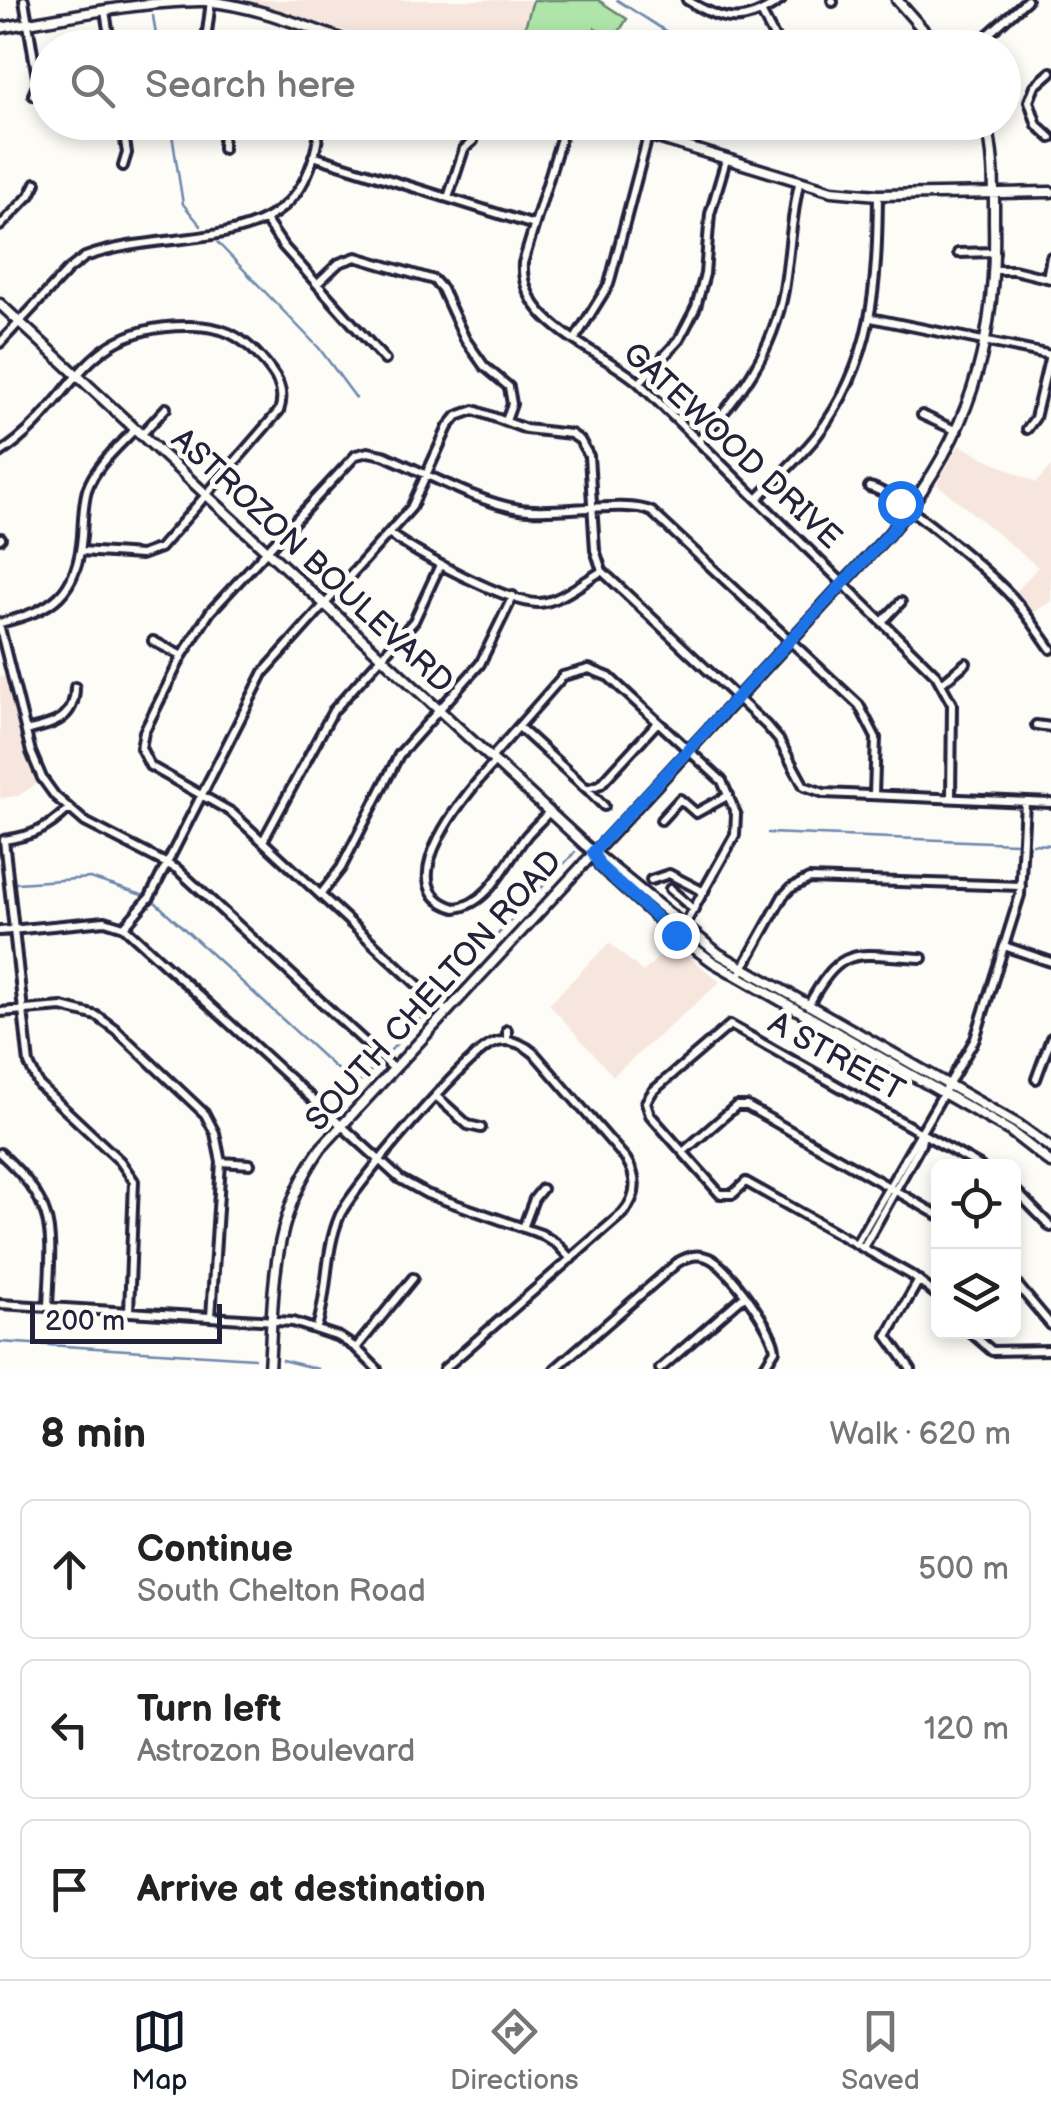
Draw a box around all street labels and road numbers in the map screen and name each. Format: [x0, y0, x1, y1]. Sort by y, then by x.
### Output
street label: GATEWOOD DRIVE [614, 335, 850, 558]
street label: ASTROZON BOULEVARD [163, 420, 461, 702]
street label: SOUTH CHELTON ROAD [298, 842, 571, 1140]
street label: A STREET [761, 1004, 911, 1111]

